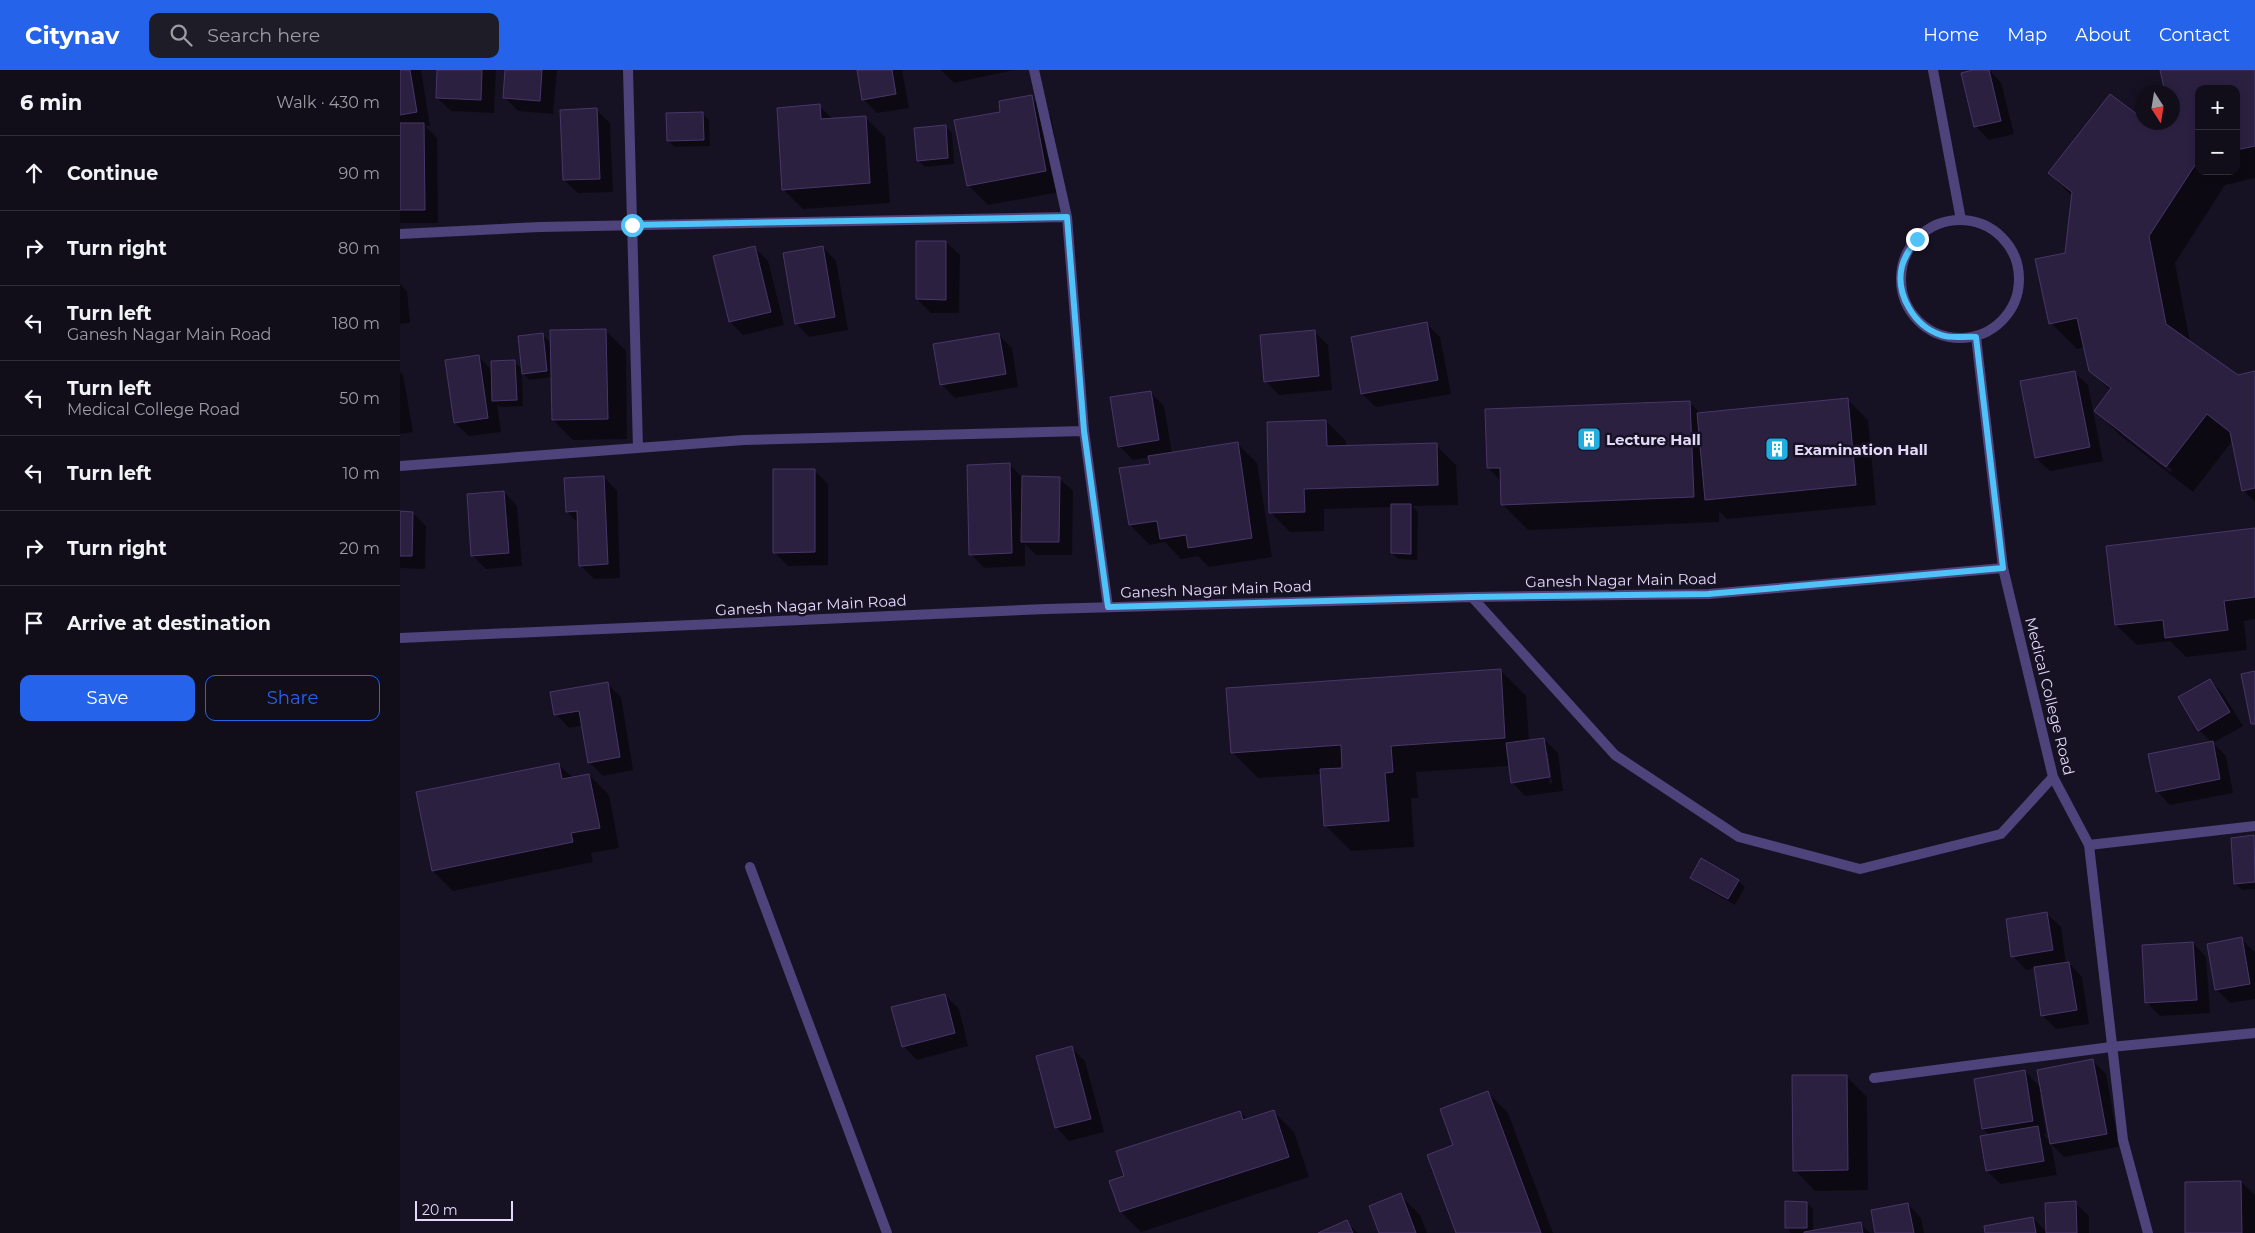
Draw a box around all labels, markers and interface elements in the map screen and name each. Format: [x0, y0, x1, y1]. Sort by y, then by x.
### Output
search box [149, 13, 499, 58]
text: Citynav [25, 21, 119, 50]
icon: search [167, 21, 195, 49]
text: Search here [207, 24, 320, 47]
text: Home [1923, 24, 1979, 46]
text: Map [2007, 24, 2047, 46]
text: About [2075, 24, 2131, 46]
text: Contact [2159, 24, 2230, 46]
north arrow [2135, 85, 2180, 130]
map controls [2195, 85, 2240, 175]
button: + [2195, 85, 2240, 130]
text: 6 min [20, 90, 82, 115]
text: Walk · 430 m [276, 93, 380, 112]
button: − [2195, 130, 2240, 175]
icon: ahead [20, 159, 48, 187]
text: Continue [67, 162, 158, 185]
text: 90 m [338, 164, 380, 183]
route start [621, 214, 644, 237]
route end [1906, 228, 1929, 251]
icon: right [20, 234, 48, 262]
text: Turn right [67, 237, 167, 260]
text: 80 m [338, 239, 380, 258]
text: Turn left [67, 302, 152, 325]
icon: left [20, 309, 48, 337]
text: 180 m [332, 314, 380, 333]
text: Ganesh Nagar Main Road [67, 325, 271, 344]
text: Turn left [67, 377, 152, 400]
icon: left [20, 384, 48, 412]
text: 50 m [339, 389, 380, 408]
text: Medical College Road [67, 400, 240, 419]
building icon: Lecture Hall [1576, 426, 1602, 452]
place label: Lecture Hall [1606, 430, 1701, 449]
building icon: Examination Hall [1764, 436, 1790, 462]
place label: Examination Hall [1794, 440, 1928, 459]
icon: left [20, 459, 48, 487]
text: Turn left [67, 462, 152, 485]
text: 10 m [342, 464, 380, 483]
icon: right [20, 534, 48, 562]
text: Turn right [67, 537, 167, 560]
text: 20 m [339, 539, 380, 558]
street label: Ganesh Nagar Main Road [1525, 569, 1717, 591]
street label: Ganesh Nagar Main Road [1120, 576, 1312, 602]
street label: Ganesh Nagar Main Road [715, 590, 907, 620]
icon: arrive [20, 609, 48, 637]
text: Arrive at destination [67, 612, 271, 635]
street label: Medical College Road [2021, 615, 2079, 777]
button: Save [20, 675, 195, 721]
button: Share [205, 675, 380, 721]
scale bar [415, 1198, 512, 1221]
text: 20 m [422, 1201, 458, 1219]

